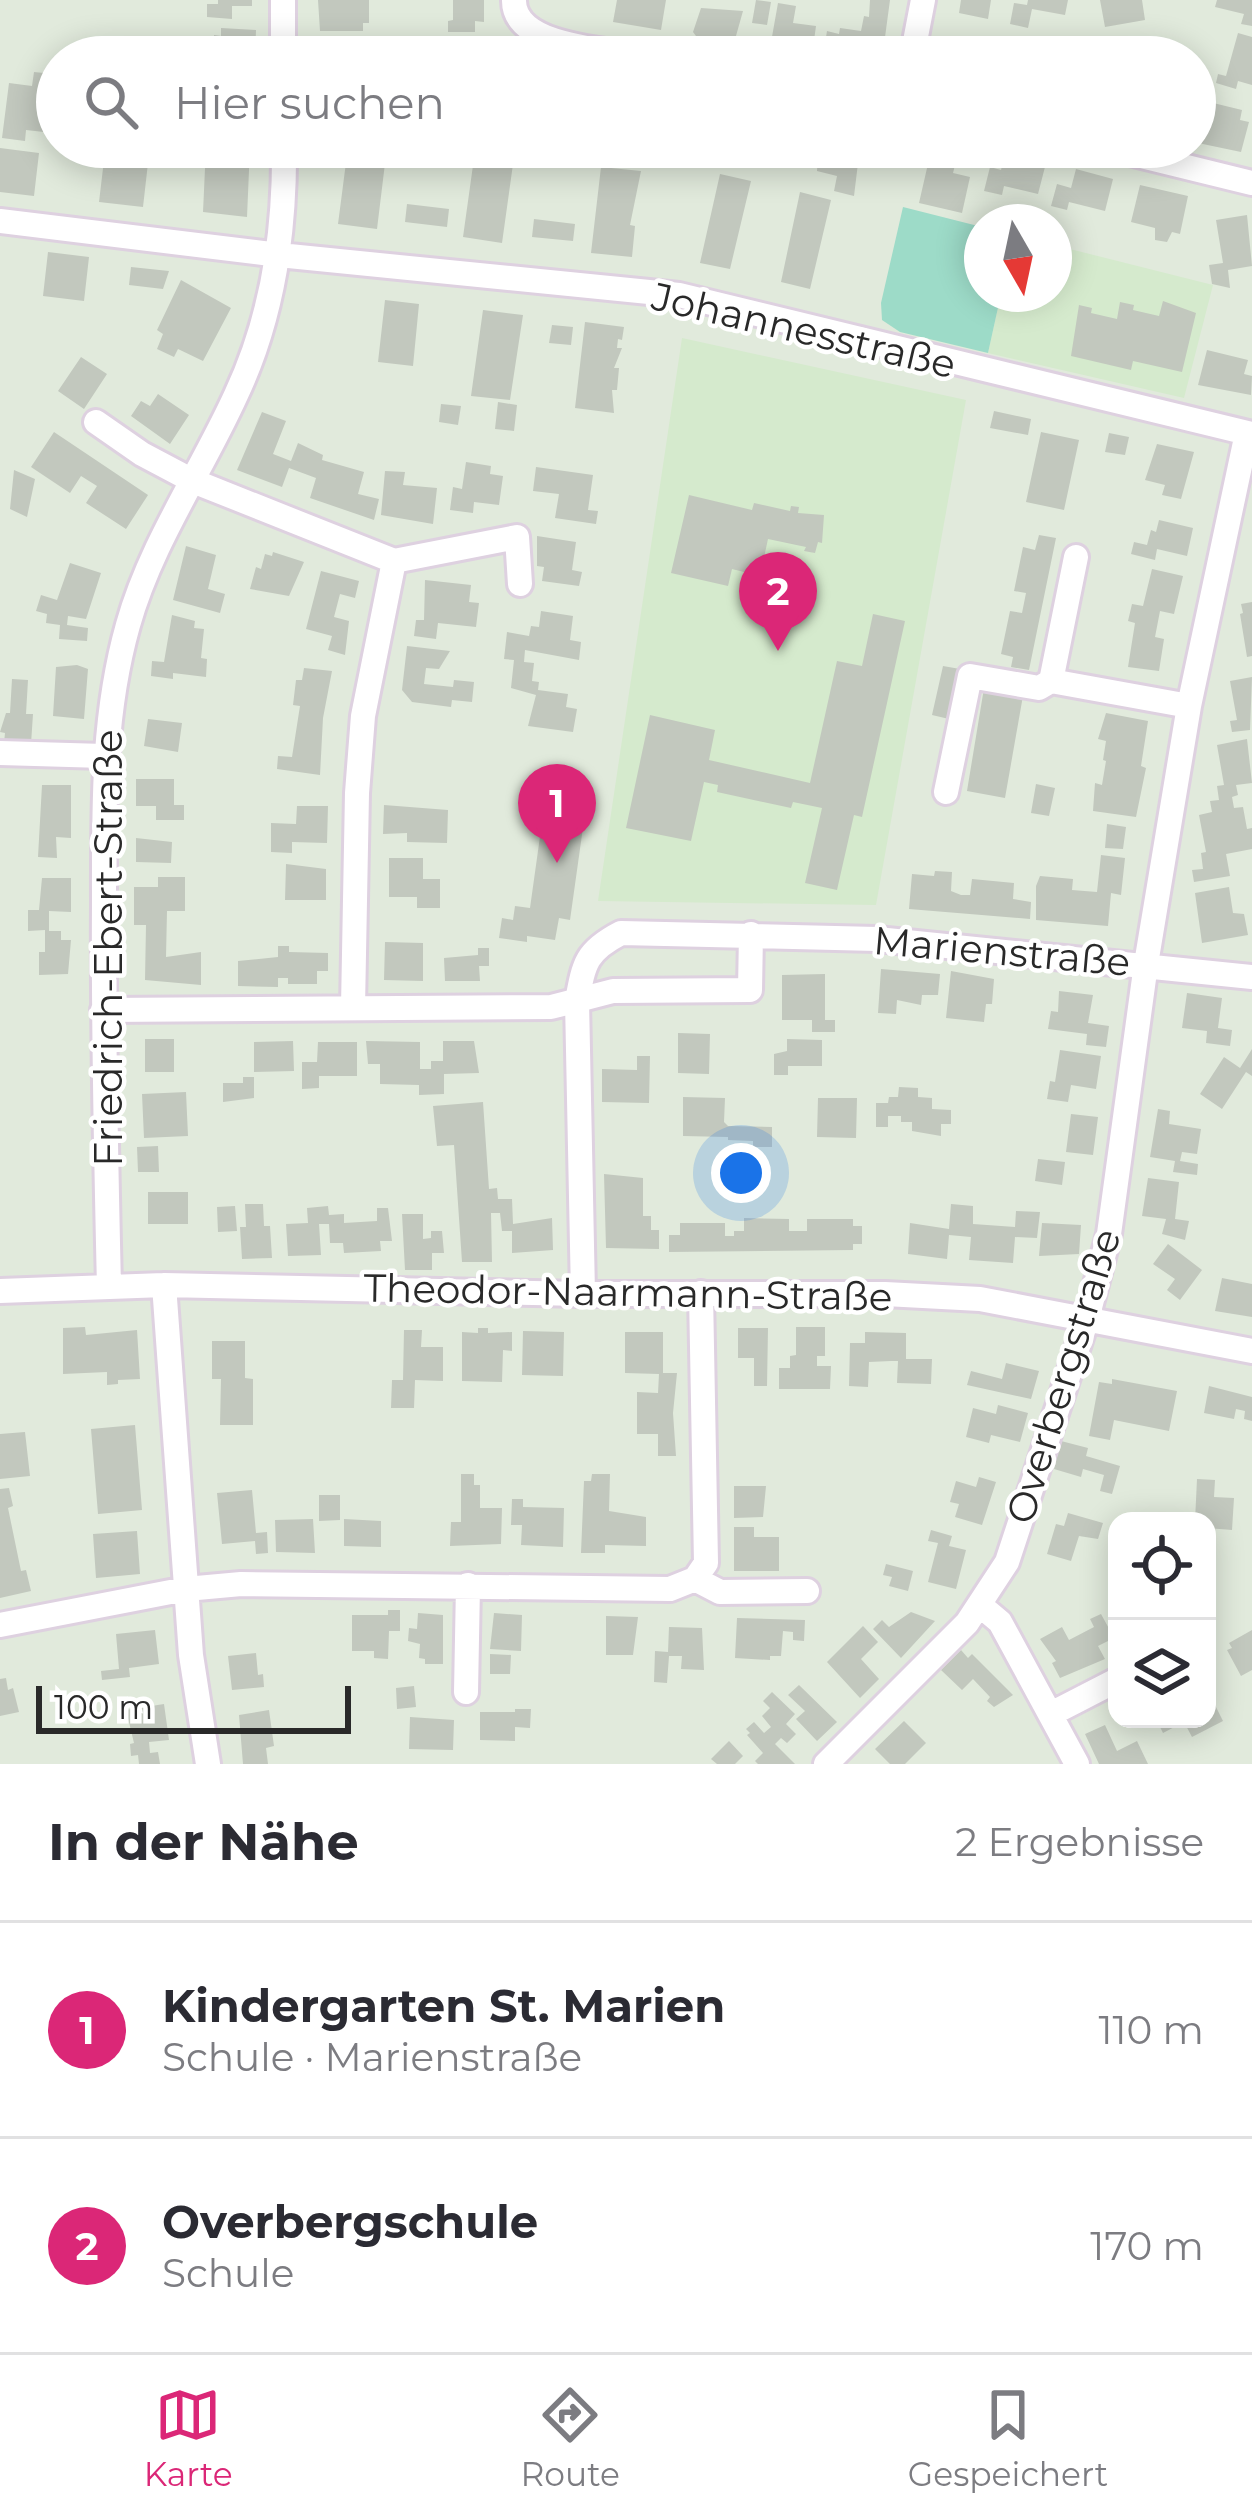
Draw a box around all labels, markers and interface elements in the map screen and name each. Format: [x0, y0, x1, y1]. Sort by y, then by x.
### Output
search box [36, 36, 1216, 168]
icon: search [78, 69, 144, 135]
text: Hier suchen [174, 75, 445, 130]
north arrow [964, 204, 1072, 312]
street label: Johannesstraße [646, 271, 961, 388]
pin: 2 [739, 552, 817, 651]
street label: Friedrich-Ebert-Straße [84, 729, 132, 1167]
pin: 1 [518, 764, 596, 863]
street label: Marienstraße [872, 916, 1132, 986]
your location [711, 1143, 771, 1203]
street label: Overbergstraße [995, 1223, 1131, 1529]
street label: Theodor-Naarmann-Straße [363, 1263, 893, 1321]
map controls [1108, 1512, 1216, 1728]
button: locate [1108, 1512, 1216, 1620]
button: layers [1108, 1620, 1216, 1728]
scale bar [36, 1680, 351, 1733]
text: 100 m [54, 1687, 153, 1727]
text: In der Nähe [48, 1811, 359, 1873]
text: 2 Ergebnisse [955, 1818, 1204, 1866]
text: Kindergarten St. Marien [162, 1978, 725, 2033]
text: 1 [79, 2006, 95, 2054]
text: 110 m [1098, 2006, 1204, 2054]
text: Schule · Marienstraße [162, 2033, 582, 2081]
text: Overbergschule [162, 2194, 538, 2249]
text: 2 [75, 2222, 99, 2270]
text: 170 m [1090, 2222, 1204, 2270]
text: Schule [162, 2249, 294, 2297]
tab: Karte [144, 2382, 233, 2494]
tab: Route [521, 2382, 620, 2494]
tab: Gespeichert [908, 2382, 1108, 2494]

